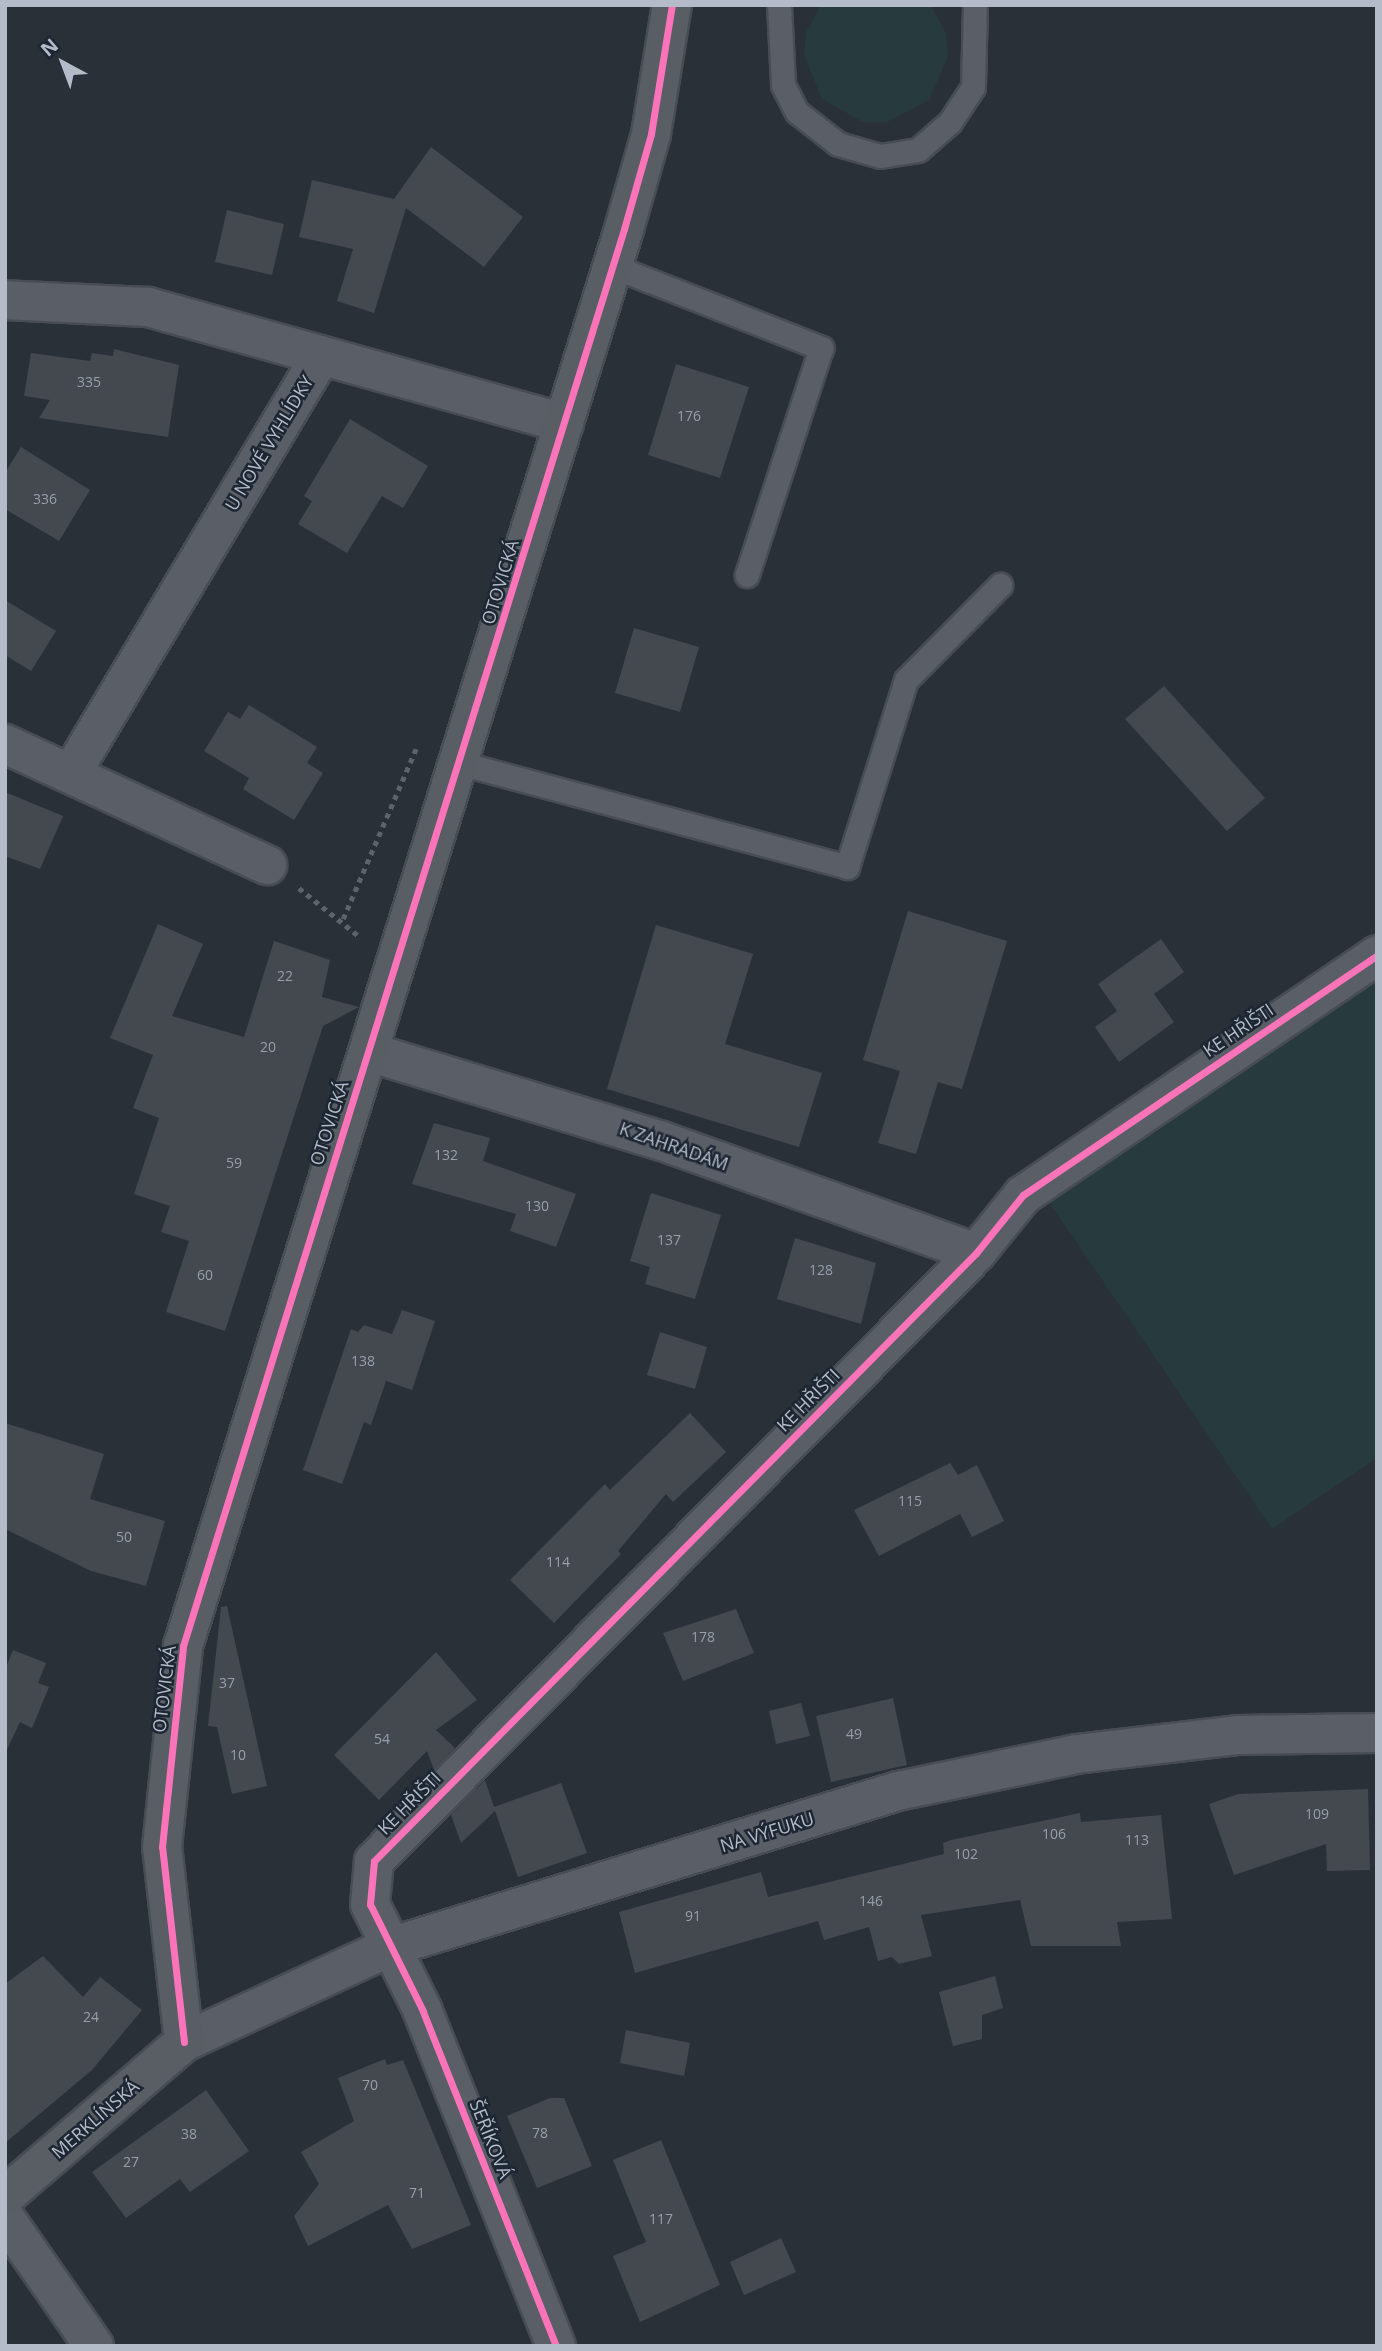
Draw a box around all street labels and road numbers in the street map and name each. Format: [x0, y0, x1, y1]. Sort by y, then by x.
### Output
street label: U NOVÉ VYHLÍDKY [220, 372, 318, 514]
street label: OTOVICKÁ [477, 537, 523, 627]
street label: KE HŘIŠTI [1199, 999, 1277, 1061]
street label: OTOVICKÁ [305, 1078, 353, 1168]
street label: K ZAHRADÁM [617, 1117, 731, 1175]
street label: KE HŘIŠTI [772, 1364, 844, 1436]
street label: OTOVICKÁ [148, 1644, 180, 1734]
street label: KE HŘIŠTI [373, 1767, 445, 1839]
street label: NA VÝFUKU [717, 1807, 817, 1857]
street label: MERKLÍNSKÁ [47, 2075, 143, 2163]
street label: ŠEŘÍKOVÁ [465, 2096, 517, 2182]

